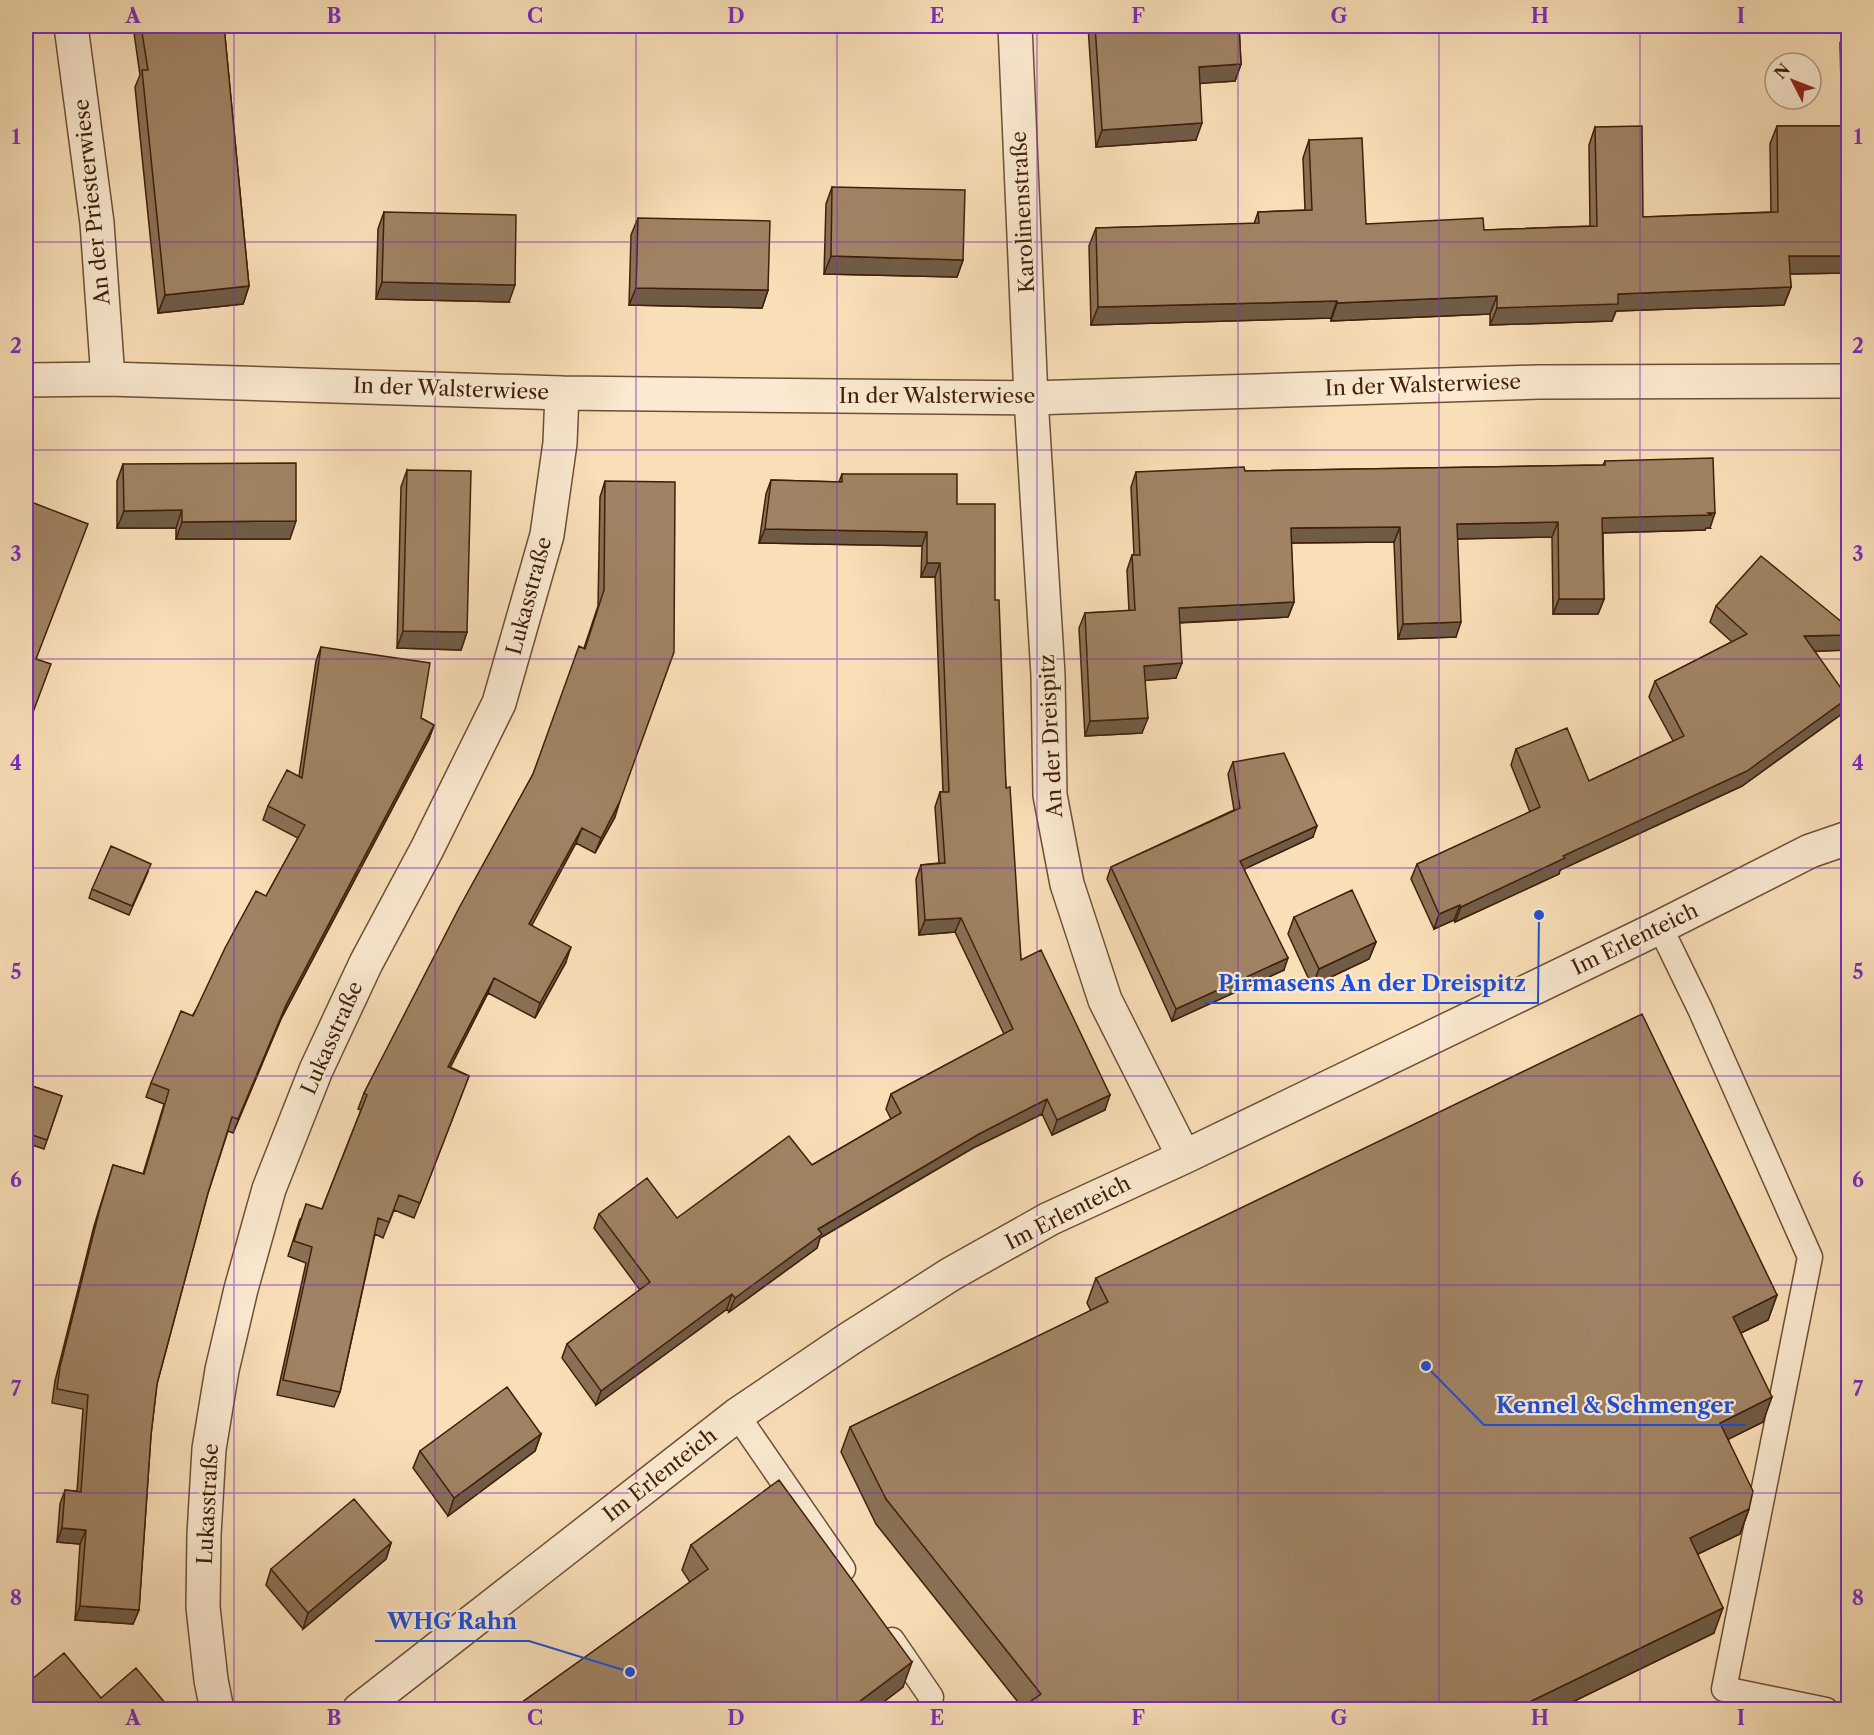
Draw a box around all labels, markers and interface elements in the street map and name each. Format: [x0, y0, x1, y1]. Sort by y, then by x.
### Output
text: A [124, 4, 141, 28]
text: B [327, 4, 342, 28]
text: C [527, 4, 543, 28]
text: D [727, 4, 745, 28]
text: E [930, 4, 944, 28]
text: F [1131, 4, 1145, 28]
text: G [1331, 4, 1348, 28]
text: H [1531, 4, 1549, 28]
text: I [1737, 4, 1745, 28]
north arrow [1763, 51, 1823, 111]
text: N [1770, 59, 1794, 83]
street label: An der Priesterwiese [68, 98, 115, 307]
text: 1 [12, 125, 21, 149]
text: 1 [1854, 125, 1863, 149]
street label: Karolinenstraße [1006, 130, 1039, 294]
text: 2 [10, 334, 22, 358]
text: 2 [1852, 334, 1864, 358]
street label: In der Walsterwiese [1324, 369, 1522, 400]
street label: In der Walsterwiese [352, 373, 550, 404]
street label: In der Walsterwiese [839, 383, 1035, 408]
street label: Lukasstraße [501, 534, 556, 658]
text: 3 [10, 542, 22, 566]
text: 3 [1852, 542, 1864, 566]
street label: An der Dreispitz [1034, 654, 1067, 819]
text: 4 [10, 751, 22, 775]
text: 4 [1852, 751, 1864, 775]
street label: Im Erlenteich [1568, 897, 1702, 980]
text: 5 [10, 960, 22, 984]
text: 5 [1852, 960, 1864, 984]
callout: Pirmasens An der Dreispitz [1205, 963, 1538, 1003]
text: Pirmasens An der Dreispitz [1218, 970, 1526, 997]
street label: Lukasstraße [295, 977, 368, 1098]
text: 6 [10, 1168, 22, 1192]
text: 6 [1852, 1168, 1864, 1192]
street label: Im Erlenteich [1001, 1170, 1135, 1255]
text: 7 [11, 1377, 22, 1401]
text: 7 [1853, 1377, 1864, 1401]
callout: Kennel & Schmenger [1484, 1385, 1746, 1425]
text: Kennel & Schmenger [1496, 1392, 1734, 1419]
street label: Im Erlenteich [598, 1422, 721, 1527]
street label: Lukasstraße [192, 1443, 223, 1565]
text: 8 [10, 1586, 22, 1610]
text: 8 [1852, 1586, 1864, 1610]
callout: WHG Rahn [375, 1601, 529, 1641]
text: WHG Rahn [386, 1608, 517, 1635]
text: A [124, 1706, 141, 1730]
text: B [327, 1706, 342, 1730]
text: C [527, 1706, 543, 1730]
text: D [727, 1706, 745, 1730]
text: E [930, 1706, 944, 1730]
text: F [1131, 1706, 1145, 1730]
text: G [1331, 1706, 1348, 1730]
text: H [1531, 1706, 1549, 1730]
text: I [1737, 1706, 1745, 1730]

